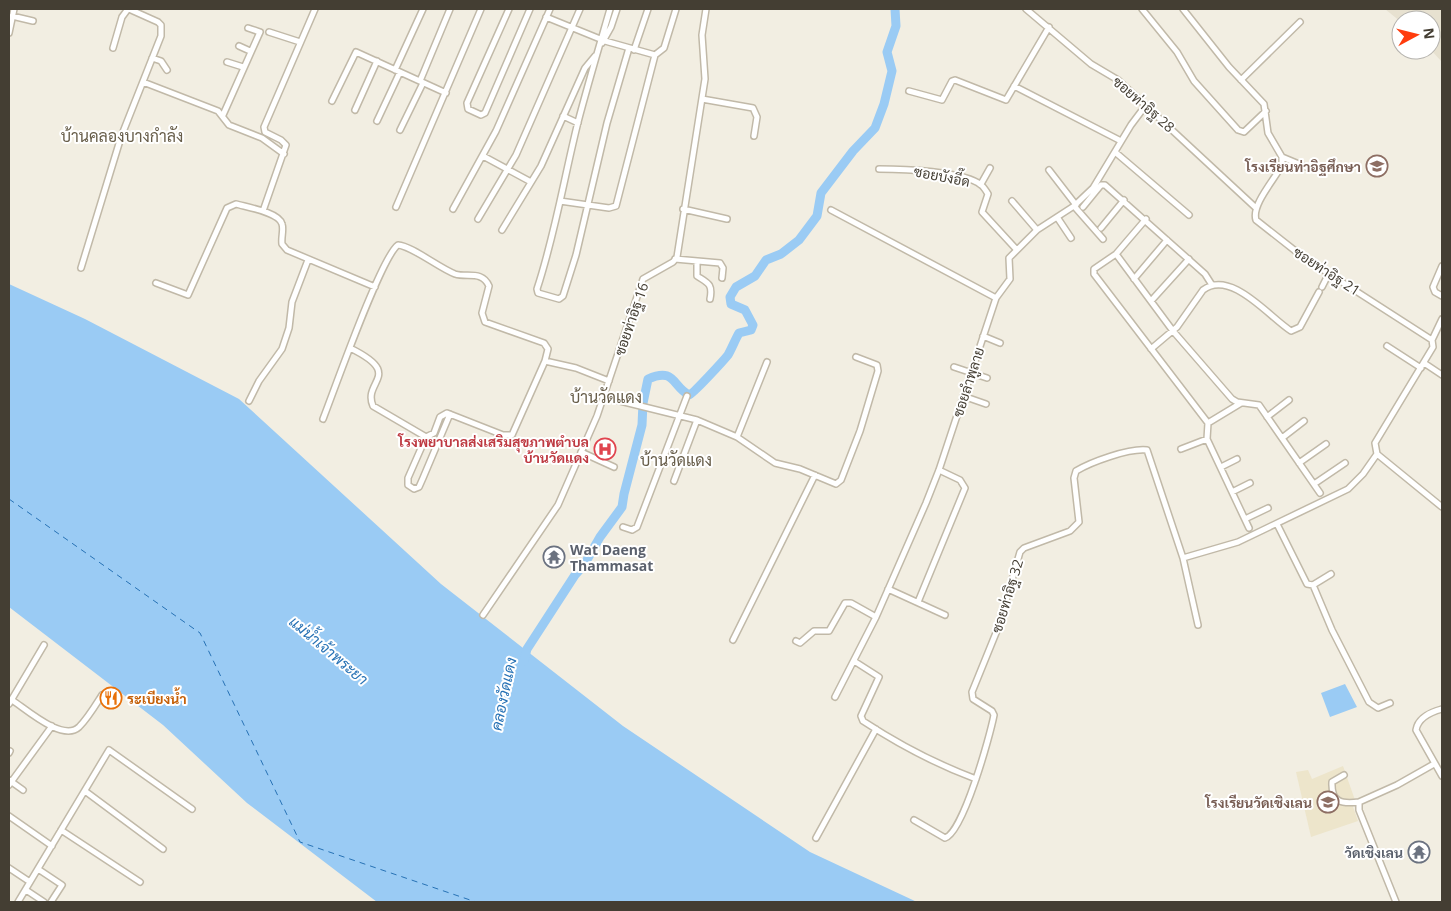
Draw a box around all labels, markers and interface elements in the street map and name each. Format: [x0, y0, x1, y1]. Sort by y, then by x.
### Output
north arrow [1391, 10, 1441, 60]
text: N [1419, 27, 1440, 40]
street label: ซอยท่าอิฐ 28 [1109, 72, 1179, 136]
district label: บ้านคลองบางกำลัง [61, 125, 183, 147]
school or university icon: โรงเรียนท่าอิฐศึกษา [1365, 154, 1389, 178]
place label: โรงเรียนท่าอิฐศึกษา [1244, 157, 1361, 177]
street label: ซอยบังอี๊ด [912, 158, 972, 191]
street label: ซอยท่าอิฐ 21 [1290, 242, 1364, 300]
street label: ซอยท่าอิฐ 16 [610, 280, 652, 358]
street label: ซอยลำพูลาย [948, 344, 989, 420]
district label: บ้านวัดแดง [570, 386, 642, 408]
place label: โรงพยาบาลส่งเสริมสุขภาพตำบล บ้านวัดแดง [397, 432, 589, 467]
hospital icon: โรงพยาบาลส่งเสริมสุขภาพตำบล บ้านวัดแดง [593, 437, 617, 461]
district label: บ้านวัดแดง [640, 449, 712, 471]
place label: Wat Daeng Thammasat [570, 540, 653, 575]
temple icon: Wat Daeng Thammasat [542, 545, 566, 569]
street label: ซอยท่าอิฐ 32 [987, 557, 1027, 635]
water label: แม่น้ำเจ้าพระยา [285, 610, 374, 689]
water label: คลองวัดแดง [485, 655, 521, 732]
restaurant icon: ระเบียงน้ำ [99, 686, 123, 710]
place label: ระเบียงน้ำ [127, 687, 187, 708]
school or university icon: โรงเรียนวัดเชิงเลน [1316, 790, 1340, 814]
place label: โรงเรียนวัดเชิงเลน [1204, 793, 1312, 812]
temple icon: วัดเชิงเลน [1407, 840, 1431, 864]
place label: วัดเชิงเลน [1344, 843, 1403, 862]

